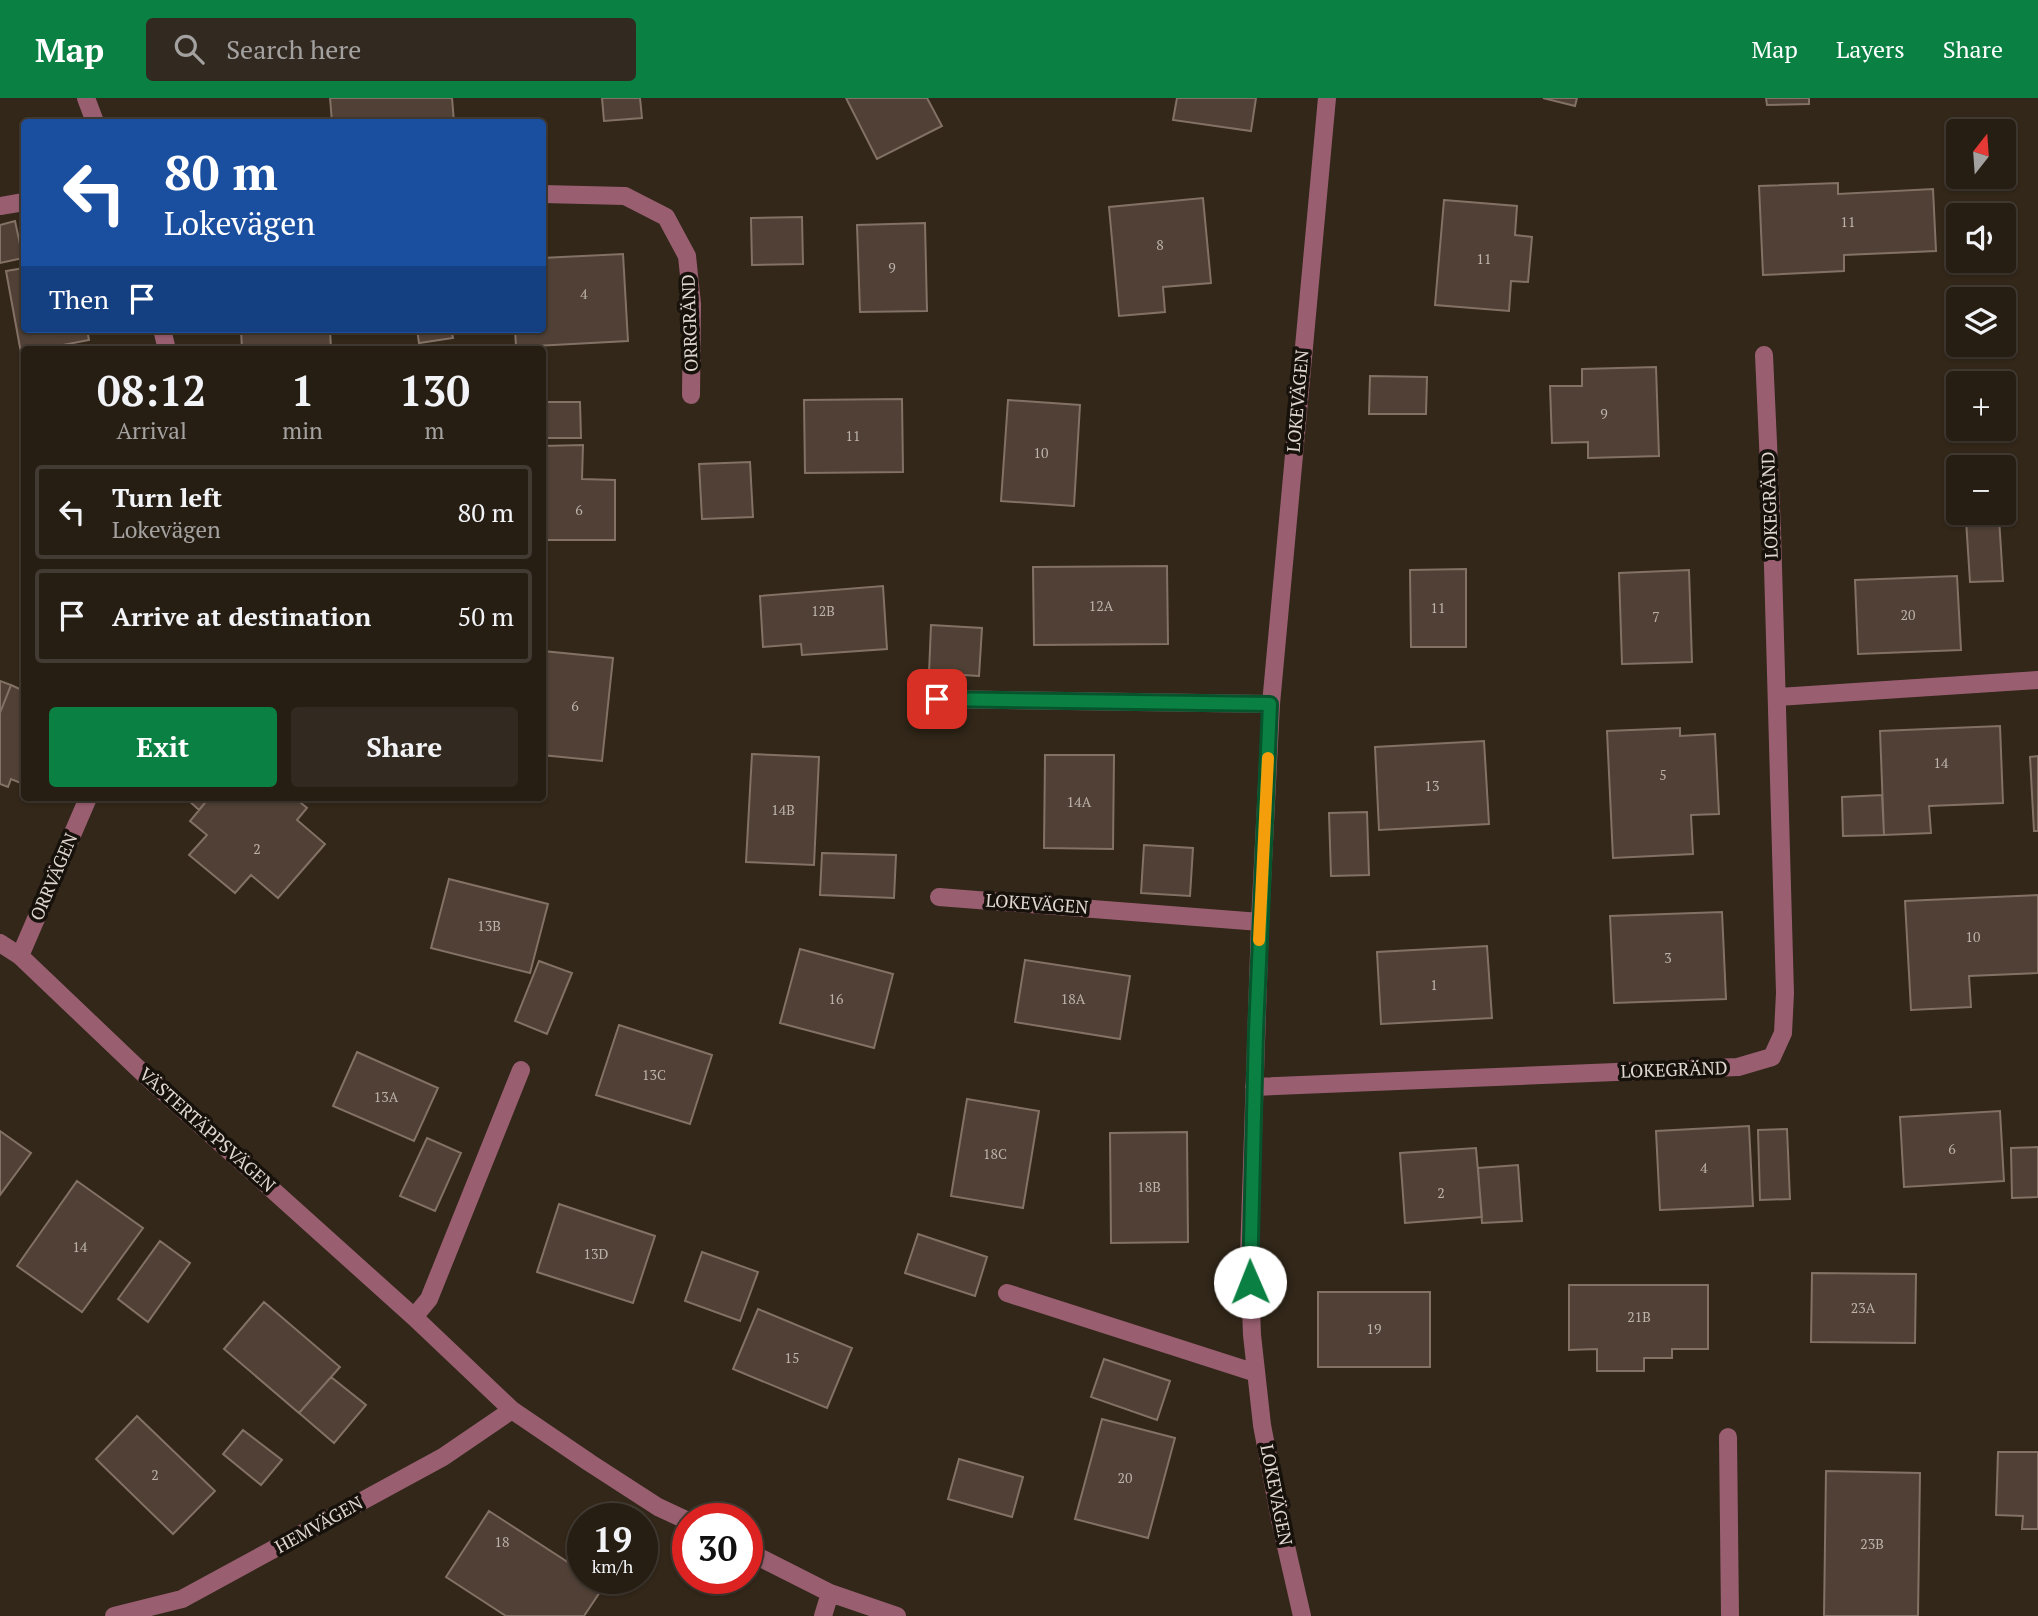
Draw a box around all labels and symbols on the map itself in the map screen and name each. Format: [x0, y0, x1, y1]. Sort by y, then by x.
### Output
north arrow [1946, 119, 2016, 189]
house number: 11 [1841, 212, 1855, 231]
house number: 8 [1156, 235, 1164, 254]
house number: 11 [1477, 249, 1491, 268]
house number: 9 [888, 258, 896, 277]
street label: ORRGRÄND [675, 274, 703, 372]
house number: 4 [580, 284, 588, 303]
street label: LOKEVÄGEN [1281, 349, 1313, 453]
house number: 9 [1600, 404, 1608, 423]
house number: 11 [846, 426, 860, 445]
house number: 10 [1034, 443, 1048, 462]
street label: LOKEGRÄND [1755, 451, 1783, 559]
house number: 6 [575, 500, 583, 519]
house number: 12A [1089, 596, 1114, 615]
house number: 11 [1431, 598, 1445, 617]
house number: 12B [811, 601, 835, 620]
house number: 20 [1901, 605, 1915, 624]
house number: 7 [1652, 607, 1660, 626]
pin [907, 669, 967, 729]
house number: 6 [571, 696, 579, 715]
house number: 14 [1934, 753, 1949, 772]
house number: 5 [1659, 765, 1667, 784]
house number: 13 [1425, 776, 1439, 795]
house number: 14A [1067, 792, 1092, 811]
house number: 14B [771, 800, 795, 819]
street label: ORRVÄGEN [24, 829, 82, 924]
house number: 2 [253, 839, 261, 858]
street label: LOKEVÄGEN [985, 887, 1089, 919]
house number: 13B [477, 916, 501, 935]
house number: 10 [1966, 927, 1980, 946]
house number: 3 [1664, 948, 1672, 967]
house number: 1 [1430, 975, 1438, 994]
house number: 16 [829, 989, 844, 1008]
house number: 18A [1061, 989, 1086, 1008]
street label: LOKEGRÄND [1620, 1055, 1728, 1083]
street label: VÄSTERTÄPPSVÄGEN [134, 1062, 281, 1197]
house number: 13C [642, 1065, 666, 1084]
house number: 13A [374, 1087, 399, 1106]
house number: 6 [1948, 1139, 1956, 1158]
house number: 18C [983, 1144, 1007, 1163]
house number: 4 [1700, 1158, 1708, 1177]
house number: 18B [1137, 1177, 1161, 1196]
house number: 2 [1437, 1183, 1445, 1202]
house number: 14 [73, 1237, 88, 1256]
house number: 13D [584, 1244, 609, 1263]
position arrow [1213, 1245, 1287, 1319]
house number: 23A [1851, 1298, 1876, 1317]
house number: 21B [1627, 1307, 1651, 1326]
house number: 19 [1367, 1319, 1381, 1338]
house number: 15 [785, 1348, 799, 1367]
street label: LOKEVÄGEN [1255, 1442, 1299, 1548]
house number: 2 [151, 1465, 159, 1484]
house number: 20 [1118, 1468, 1132, 1487]
street label: HEMVÄGEN [270, 1490, 367, 1558]
speed limit sign: 30 [672, 1503, 763, 1594]
house number: 18 [495, 1532, 509, 1551]
house number: 23B [1860, 1534, 1884, 1553]

